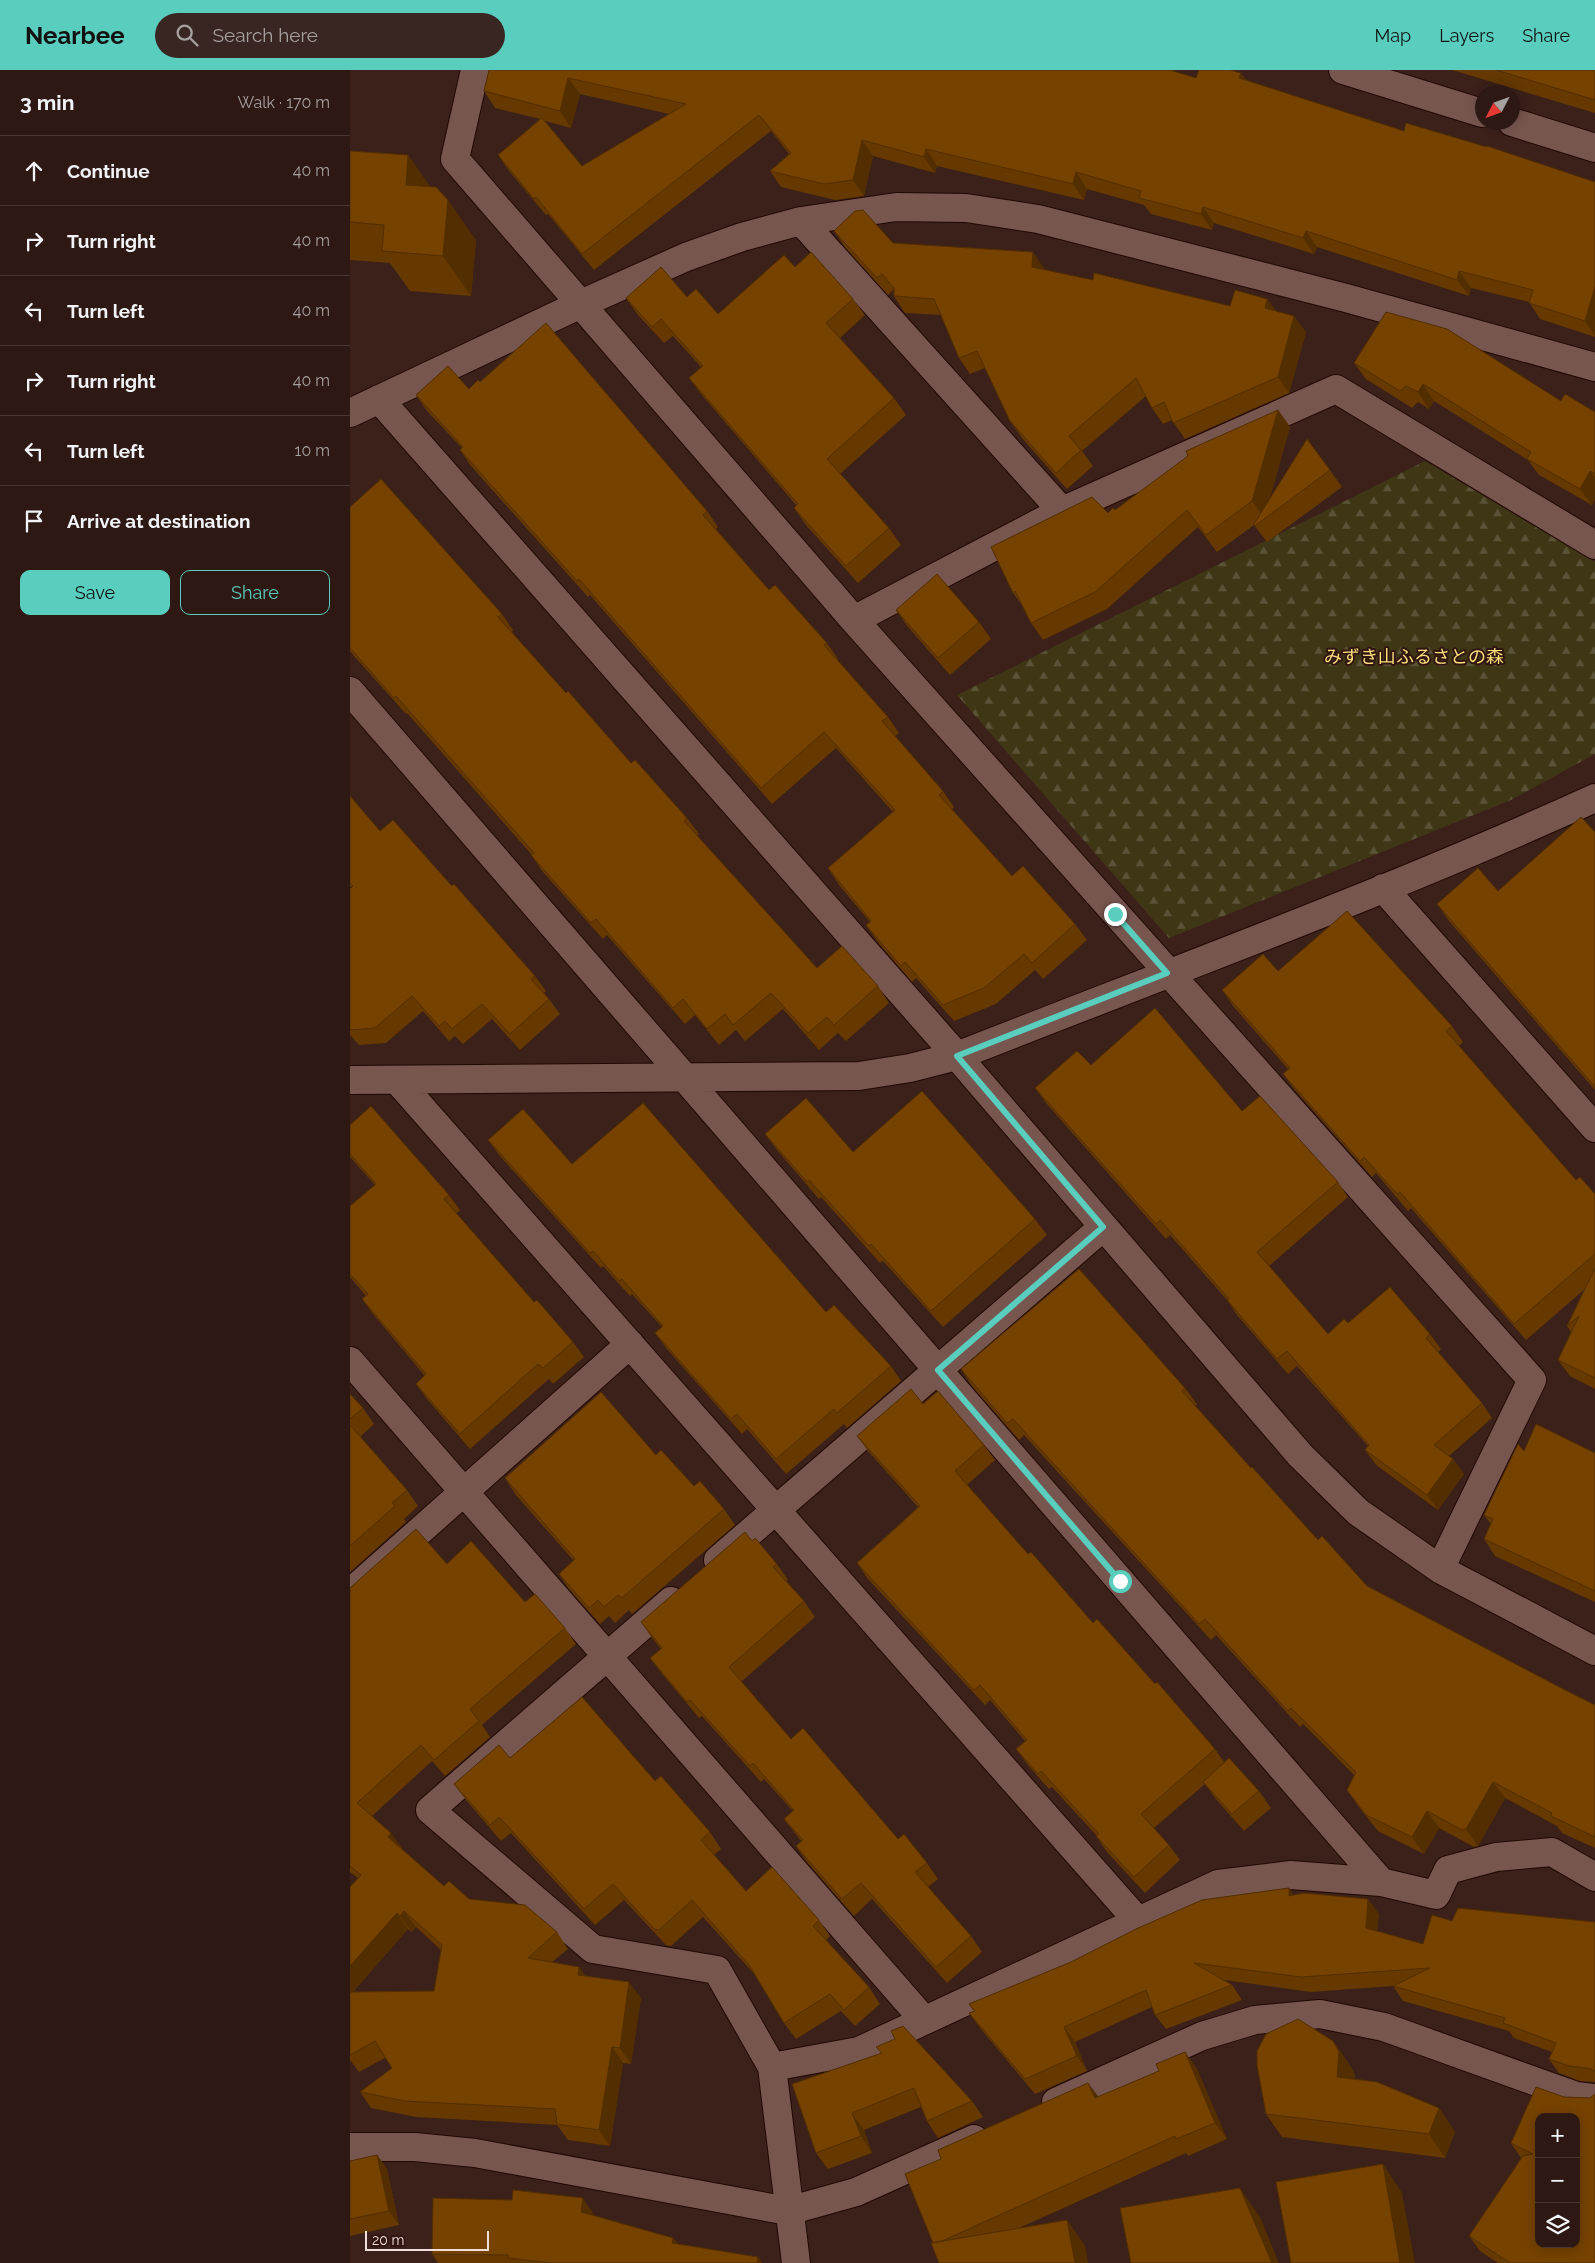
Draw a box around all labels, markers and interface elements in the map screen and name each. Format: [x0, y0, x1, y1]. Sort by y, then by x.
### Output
search box [155, 13, 505, 58]
text: Nearbee [25, 21, 125, 50]
icon: search [173, 21, 201, 49]
text: Search here [213, 24, 318, 46]
text: Map [1375, 25, 1411, 46]
text: Layers [1439, 25, 1494, 46]
text: Share [1522, 25, 1570, 46]
north arrow [1475, 85, 1520, 130]
text: 3 min [20, 90, 74, 115]
text: Walk · 170 m [238, 93, 330, 112]
icon: ahead [20, 157, 48, 185]
text: Continue [67, 160, 150, 182]
text: 40 m [293, 161, 330, 180]
icon: right [20, 227, 48, 255]
text: Turn right [67, 230, 156, 252]
text: 40 m [293, 231, 330, 250]
icon: left [20, 297, 48, 325]
text: Turn left [67, 300, 144, 322]
text: 40 m [293, 301, 330, 320]
icon: right [20, 367, 48, 395]
text: Turn right [67, 370, 156, 392]
text: 40 m [293, 371, 330, 390]
icon: left [20, 437, 48, 465]
text: Turn left [67, 440, 144, 462]
text: 10 m [295, 441, 330, 460]
icon: arrive [20, 507, 48, 535]
text: Arrive at destination [67, 510, 251, 532]
button: Save [20, 570, 170, 615]
button: Share [180, 570, 330, 615]
park label: みずき山ふるさとの森 [1324, 646, 1504, 667]
route end [1104, 903, 1127, 926]
route start [1109, 1570, 1132, 1593]
map controls [1535, 2113, 1580, 2248]
button: + [1535, 2113, 1580, 2158]
button: − [1535, 2158, 1580, 2203]
button: layers [1535, 2203, 1580, 2248]
scale bar [365, 2228, 489, 2251]
text: 20 m [372, 2232, 404, 2248]

